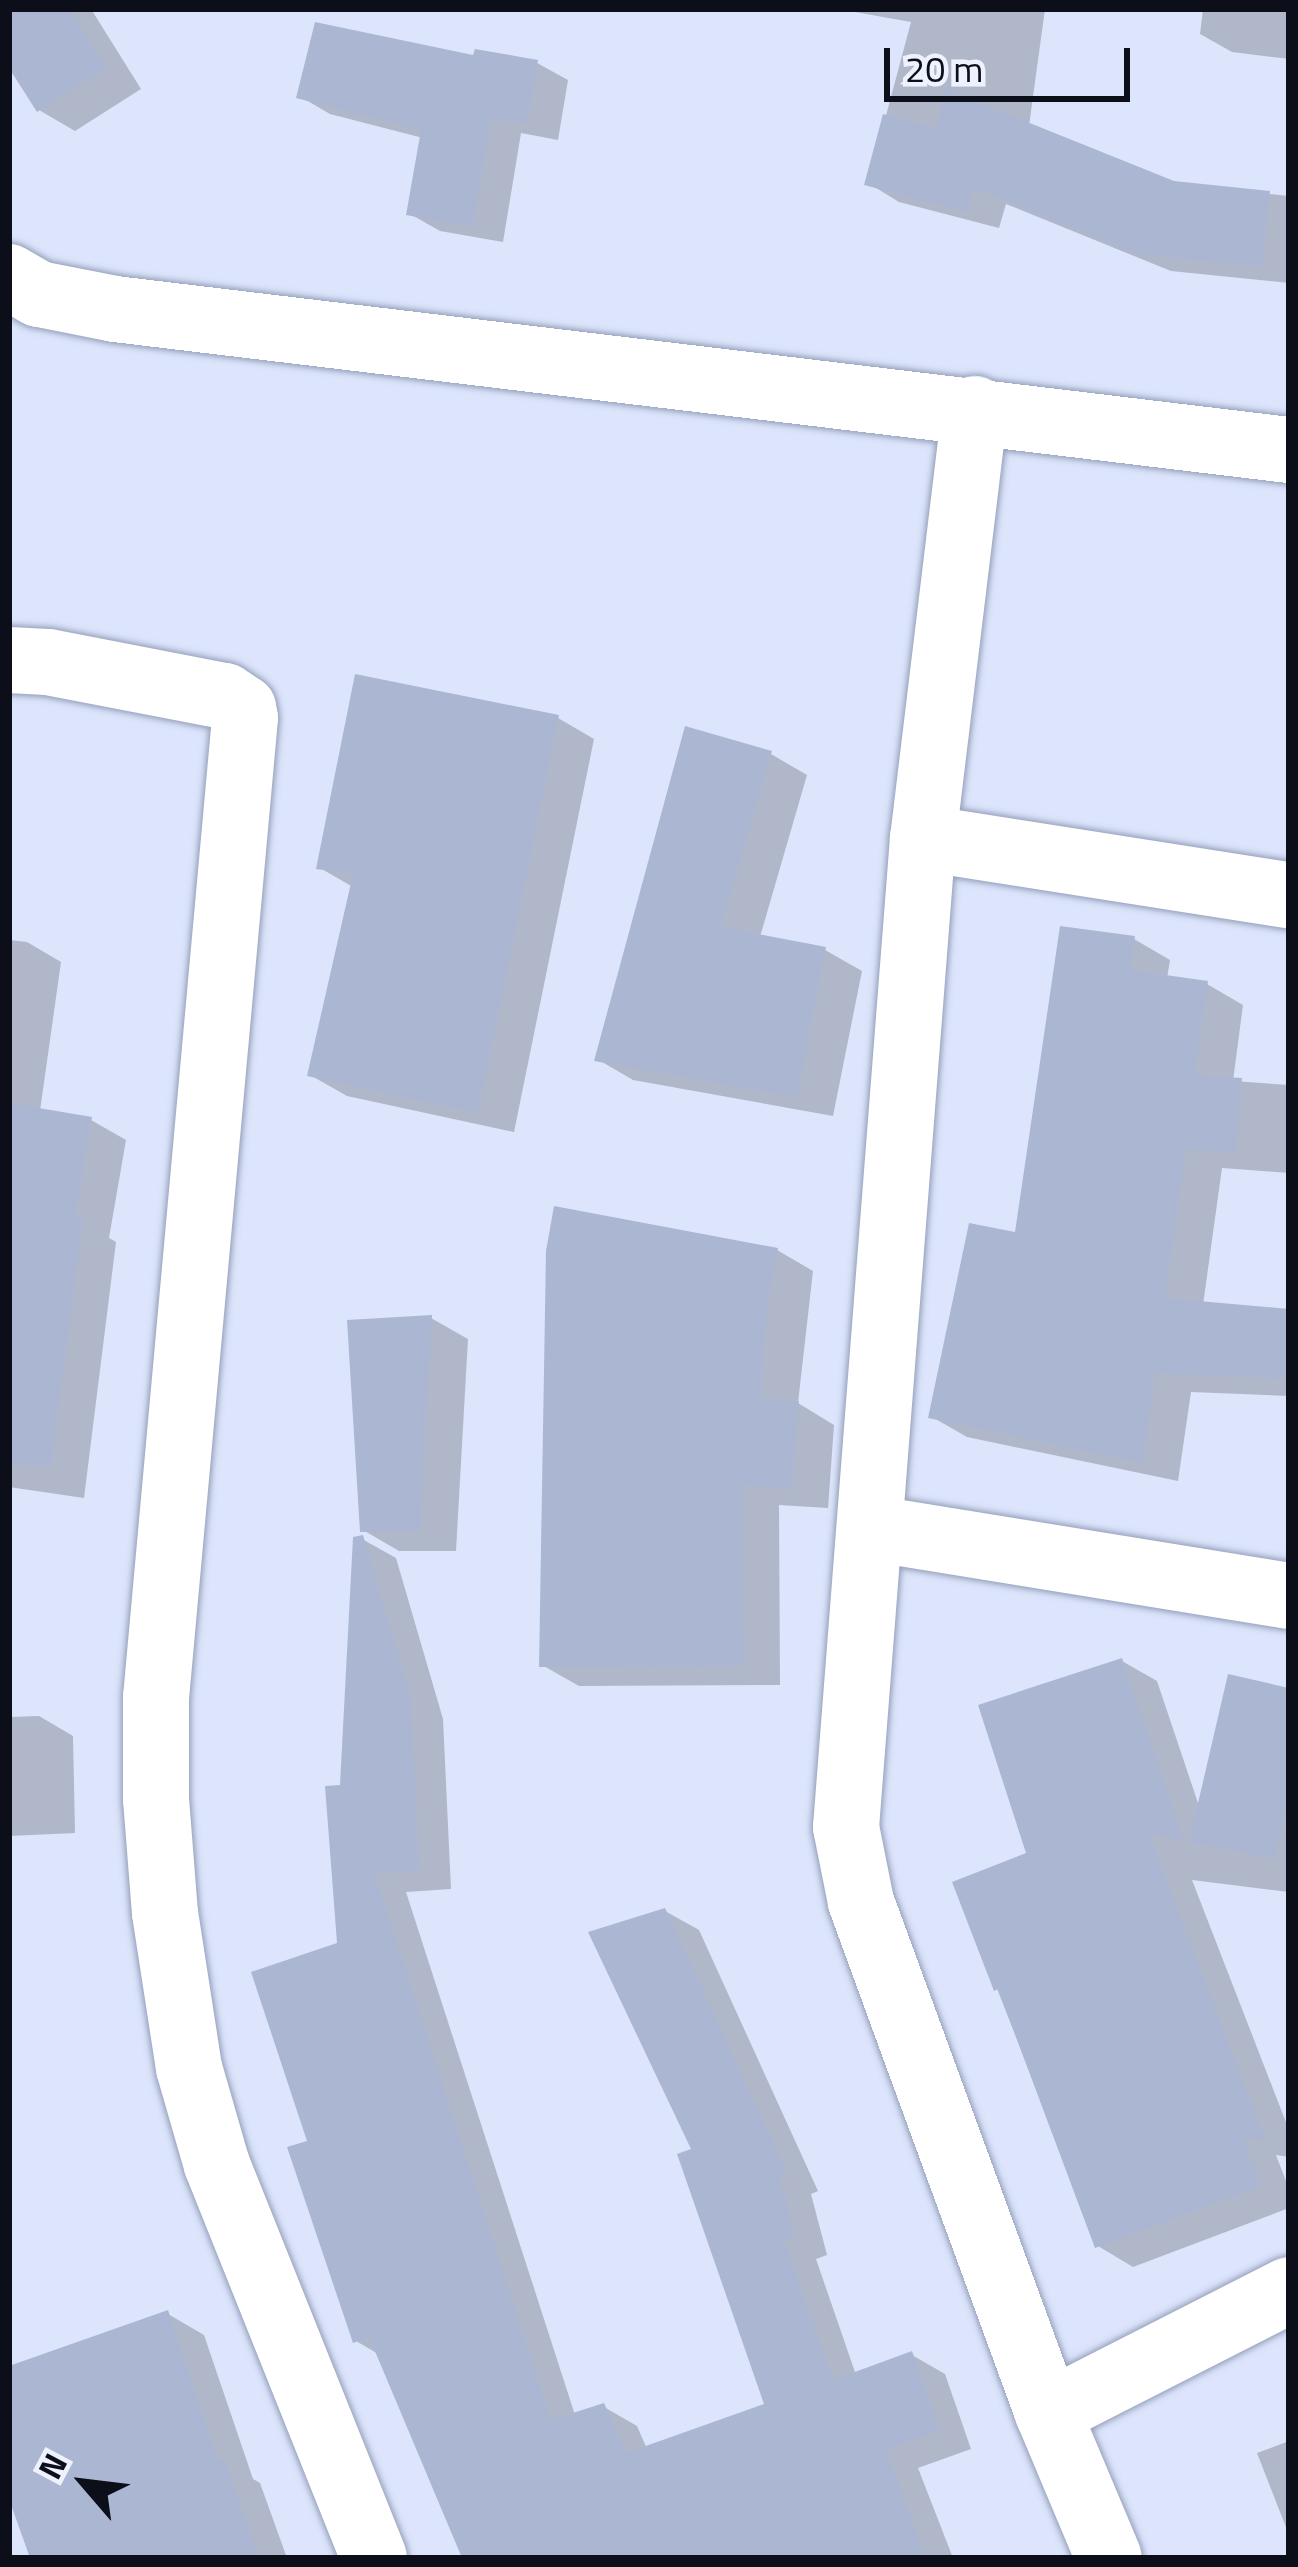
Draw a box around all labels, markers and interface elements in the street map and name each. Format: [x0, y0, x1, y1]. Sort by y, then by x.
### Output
scale bar [890, 24, 1136, 98]
text: 20 m [905, 41, 983, 96]
north arrow [24, 2423, 144, 2543]
text: N [25, 2444, 80, 2488]

